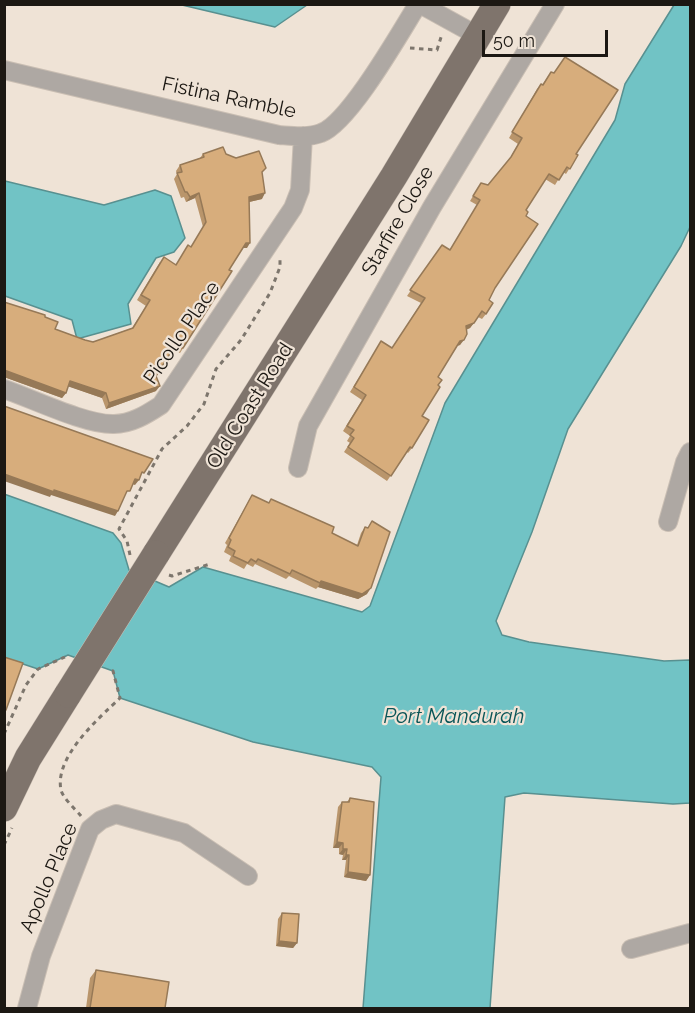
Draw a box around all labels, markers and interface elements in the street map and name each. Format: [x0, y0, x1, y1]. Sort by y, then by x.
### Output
scale bar [485, 18, 611, 56]
text: 50 m [493, 30, 535, 51]
street label: Fistina Ramble [160, 72, 298, 124]
street label: Starfire Close [357, 162, 439, 280]
street label: Picollo Place [139, 277, 225, 389]
street label: Old Coast Road [202, 339, 298, 473]
water label: Port Mandurah [383, 704, 525, 730]
street label: Apollo Place [15, 819, 83, 937]

